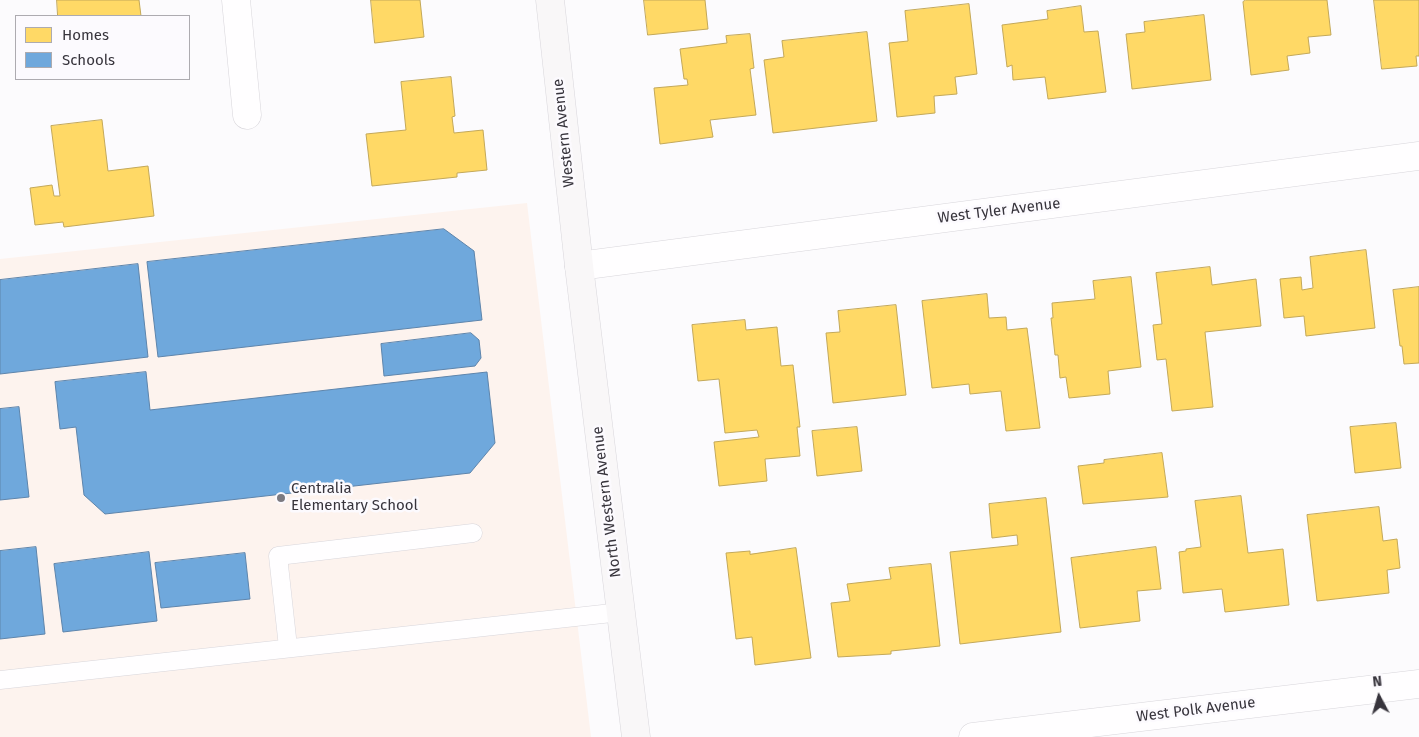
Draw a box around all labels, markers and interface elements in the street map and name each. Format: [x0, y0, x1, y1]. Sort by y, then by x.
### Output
legend [15, 15, 190, 80]
text: Homes [62, 26, 109, 44]
text: Schools [62, 51, 115, 69]
street label: Western Avenue [549, 78, 579, 188]
street label: West Tyler Avenue [937, 195, 1061, 227]
street label: North Western Avenue [589, 425, 625, 579]
place label: Centralia Elementary School [291, 480, 418, 515]
marker: Centralia Elementary School [275, 492, 287, 504]
north arrow [1354, 672, 1404, 722]
text: N [1372, 673, 1383, 691]
street label: West Polk Avenue [1136, 694, 1256, 726]

